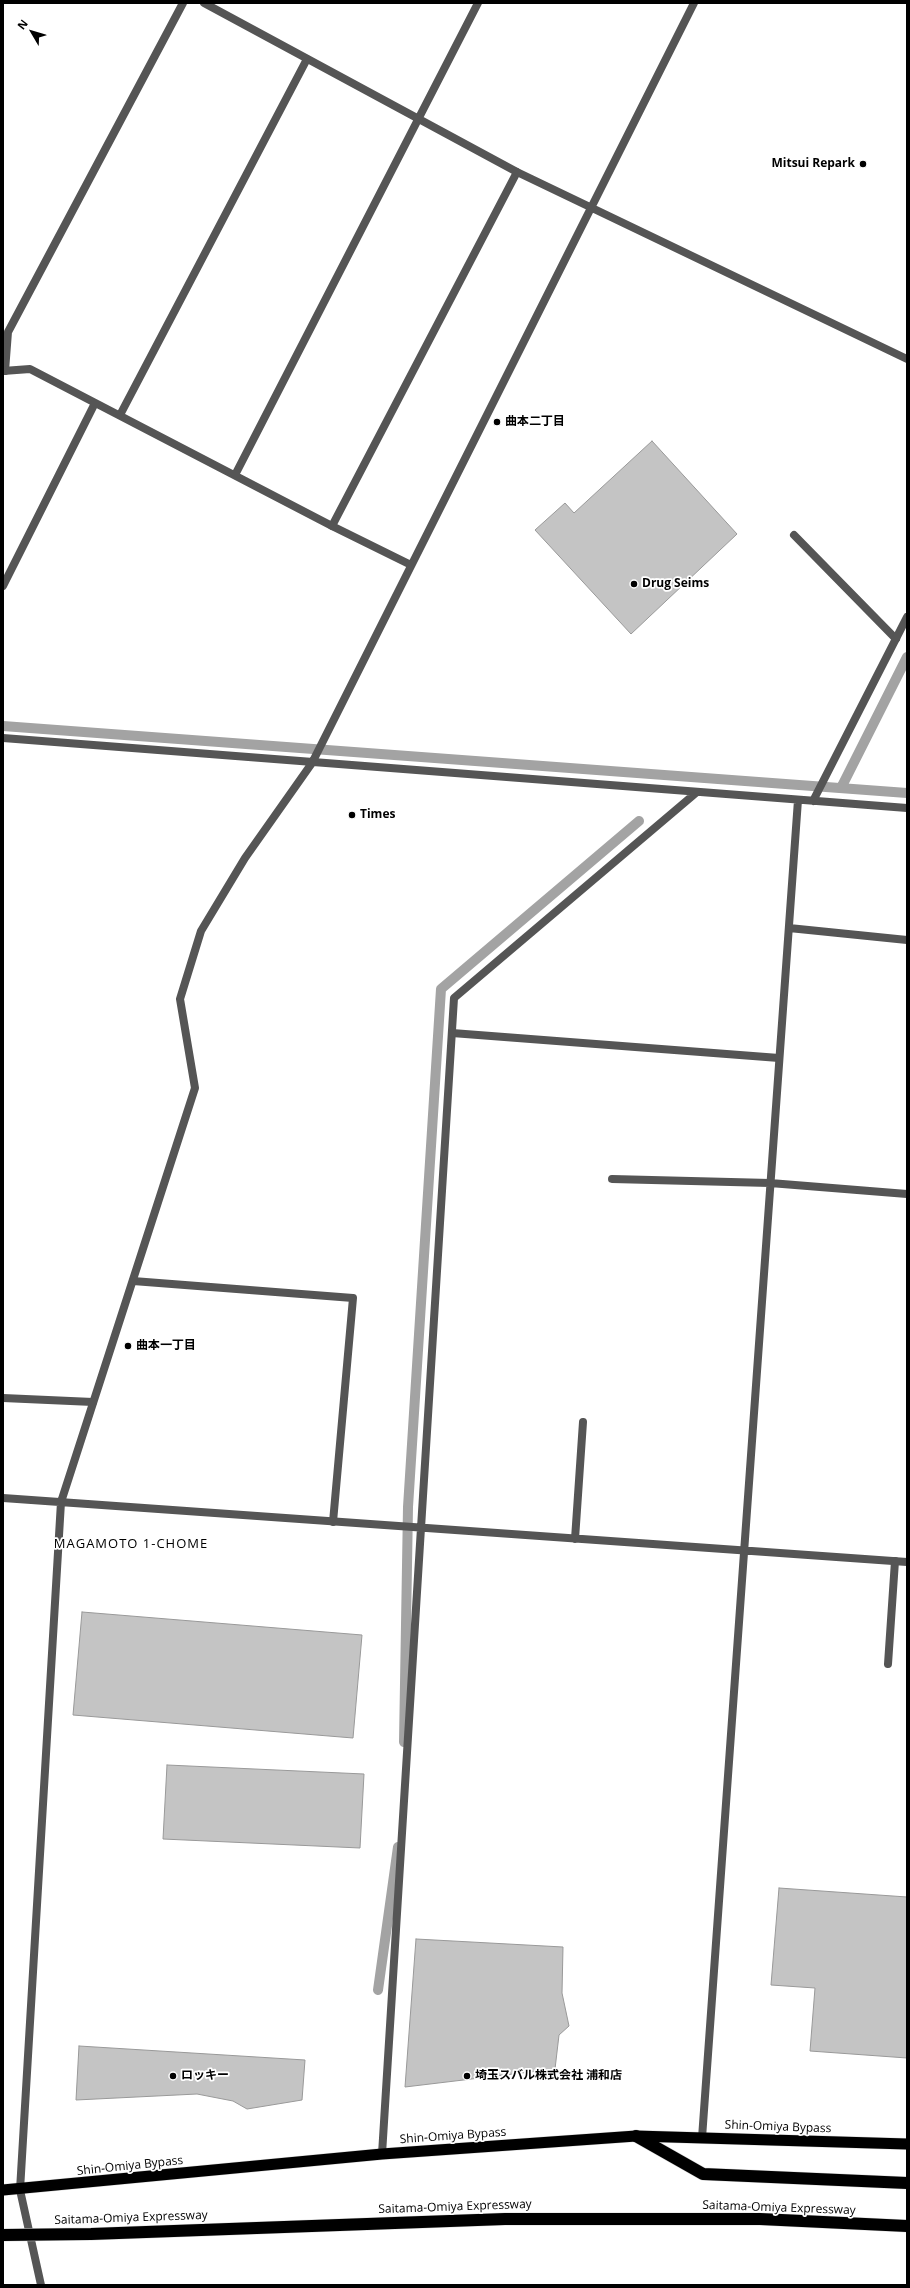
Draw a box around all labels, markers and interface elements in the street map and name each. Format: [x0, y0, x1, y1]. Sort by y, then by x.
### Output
north arrow [12, 12, 52, 52]
text: N [13, 16, 31, 32]
place label: Mitsui Repark [771, 157, 855, 171]
marker: Mitsui Repark [858, 159, 868, 169]
place label: 曲本二丁目 [505, 415, 565, 429]
marker: 曲本二丁目 [492, 417, 502, 427]
place label: Drug Seims [642, 577, 709, 591]
marker: Drug Seims [629, 579, 639, 589]
place label: Times [360, 808, 395, 822]
marker: Times [347, 810, 357, 820]
place label: 曲本一丁目 [136, 1339, 196, 1353]
marker: 曲本一丁目 [123, 1341, 133, 1351]
district label: MAGAMOTO 1-CHOME [54, 1536, 208, 1552]
place label: ロッキー [181, 2069, 229, 2083]
place label: 埼玉スバル株式会社 浦和店 [475, 2069, 622, 2083]
marker: ロッキー [168, 2071, 178, 2081]
marker: 埼玉スバル株式会社 浦和店 [462, 2071, 472, 2081]
street label: Shin-Omiya Bypass [724, 2118, 832, 2136]
street label: Shin-Omiya Bypass [399, 2125, 507, 2147]
street label: Shin-Omiya Bypass [76, 2153, 184, 2179]
street label: Saitama-Omiya Expressway [378, 2197, 532, 2217]
street label: Saitama-Omiya Expressway [702, 2198, 856, 2218]
street label: Saitama-Omiya Expressway [54, 2208, 208, 2228]

